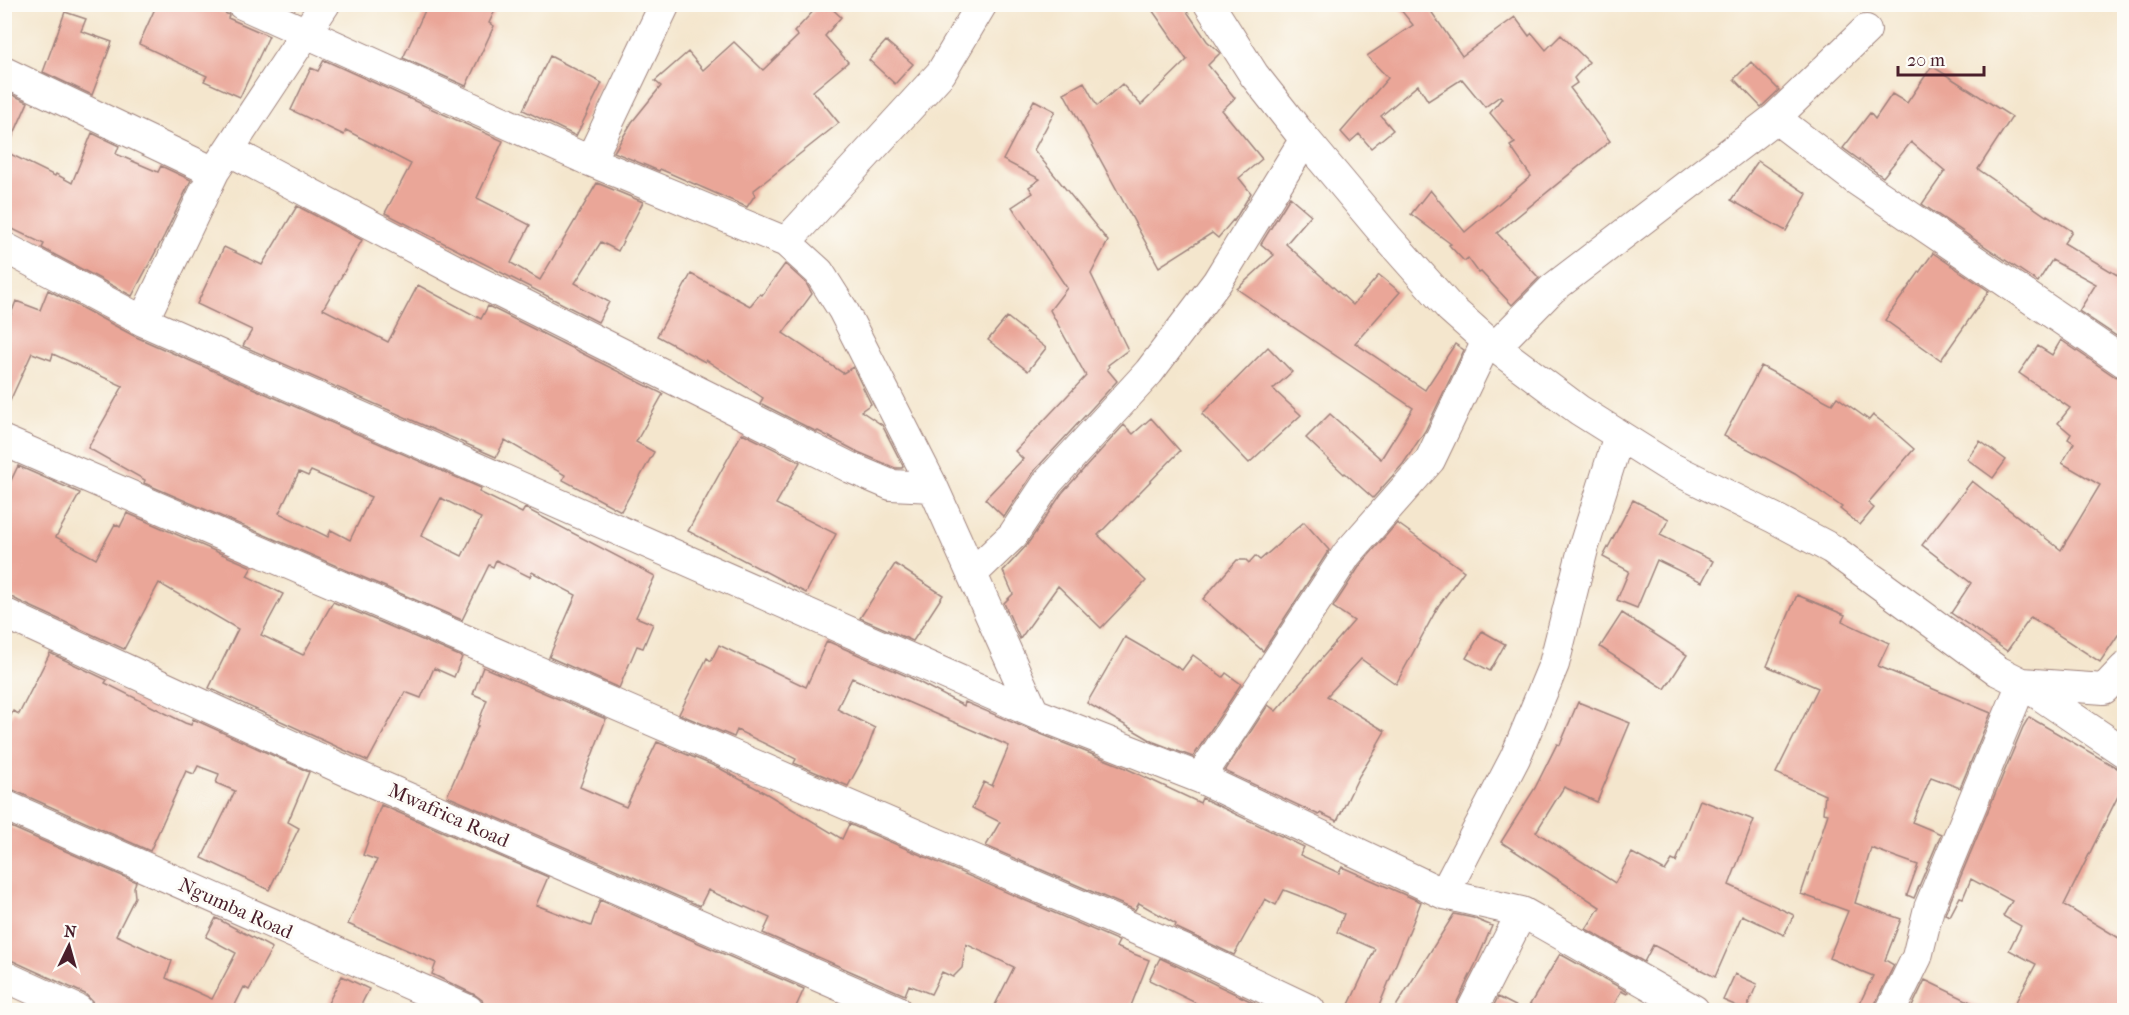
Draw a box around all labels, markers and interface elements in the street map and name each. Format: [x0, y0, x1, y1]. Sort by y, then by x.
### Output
scale bar [1898, 39, 1984, 77]
text: 20 m [1907, 50, 1945, 71]
street label: Mwafrica Road [385, 779, 514, 853]
street label: Ngumba Road [175, 873, 297, 944]
north arrow [39, 916, 99, 976]
text: N [63, 922, 78, 942]

